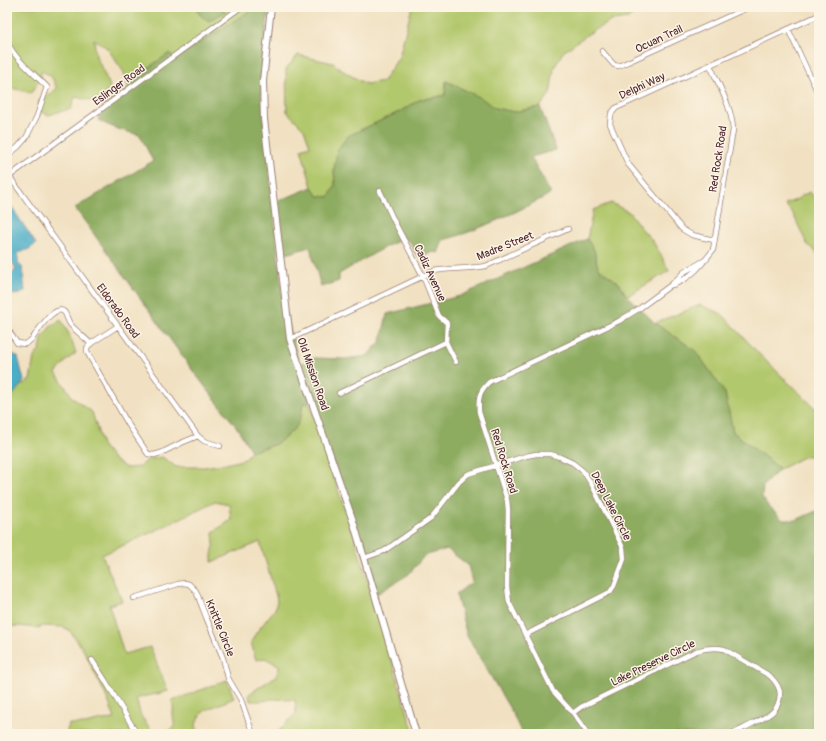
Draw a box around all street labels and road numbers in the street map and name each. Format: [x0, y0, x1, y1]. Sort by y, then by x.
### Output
street label: Ocuan Trail [633, 22, 685, 56]
street label: Eslinger Road [90, 62, 148, 108]
street label: Delphi Way [617, 70, 667, 102]
street label: Red Rock Road [706, 125, 730, 193]
street label: Madre Street [475, 229, 536, 263]
street label: Cadiz Avenue [411, 243, 449, 304]
street label: Eldorado Road [94, 281, 142, 341]
street label: Old Mission Road [294, 336, 332, 412]
street label: Red Rock Road [488, 427, 520, 495]
street label: Deep Lake Circle [588, 469, 634, 543]
street label: Knittle Circle [203, 598, 238, 659]
street label: Lake Preserve Circle [609, 637, 698, 689]

